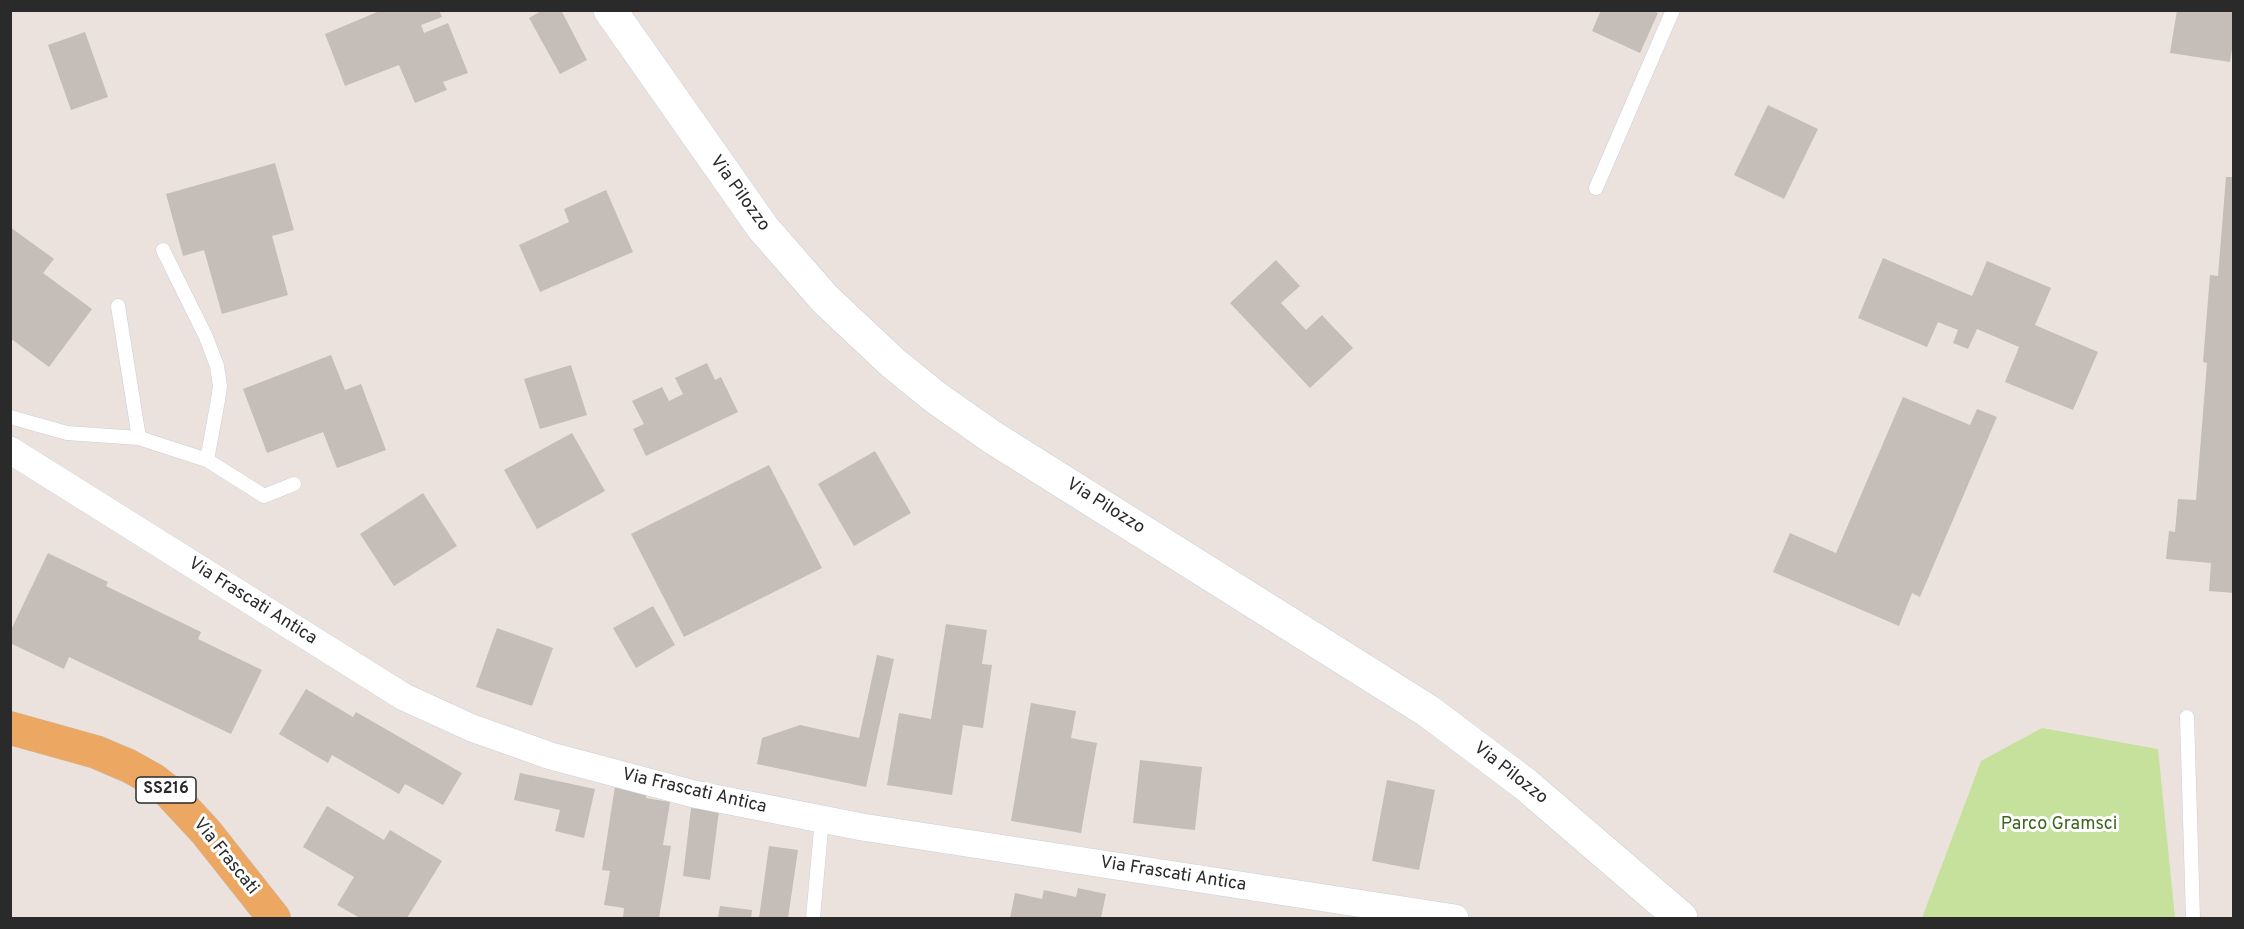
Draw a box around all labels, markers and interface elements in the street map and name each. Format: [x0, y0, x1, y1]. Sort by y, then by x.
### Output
street label: Via Pilozzo [704, 152, 774, 236]
street label: Via Pilozzo [1062, 474, 1148, 540]
street label: Via Frascati Antica [184, 554, 320, 650]
street label: Via Pilozzo [1468, 738, 1552, 810]
street label: Via Frascati Antica [620, 765, 768, 819]
road number: SS216 [136, 777, 196, 803]
street label: Via Frascati [188, 814, 262, 900]
park label: Parco Gramsci [2001, 814, 2117, 836]
street label: Via Frascati Antica [1098, 853, 1248, 897]

